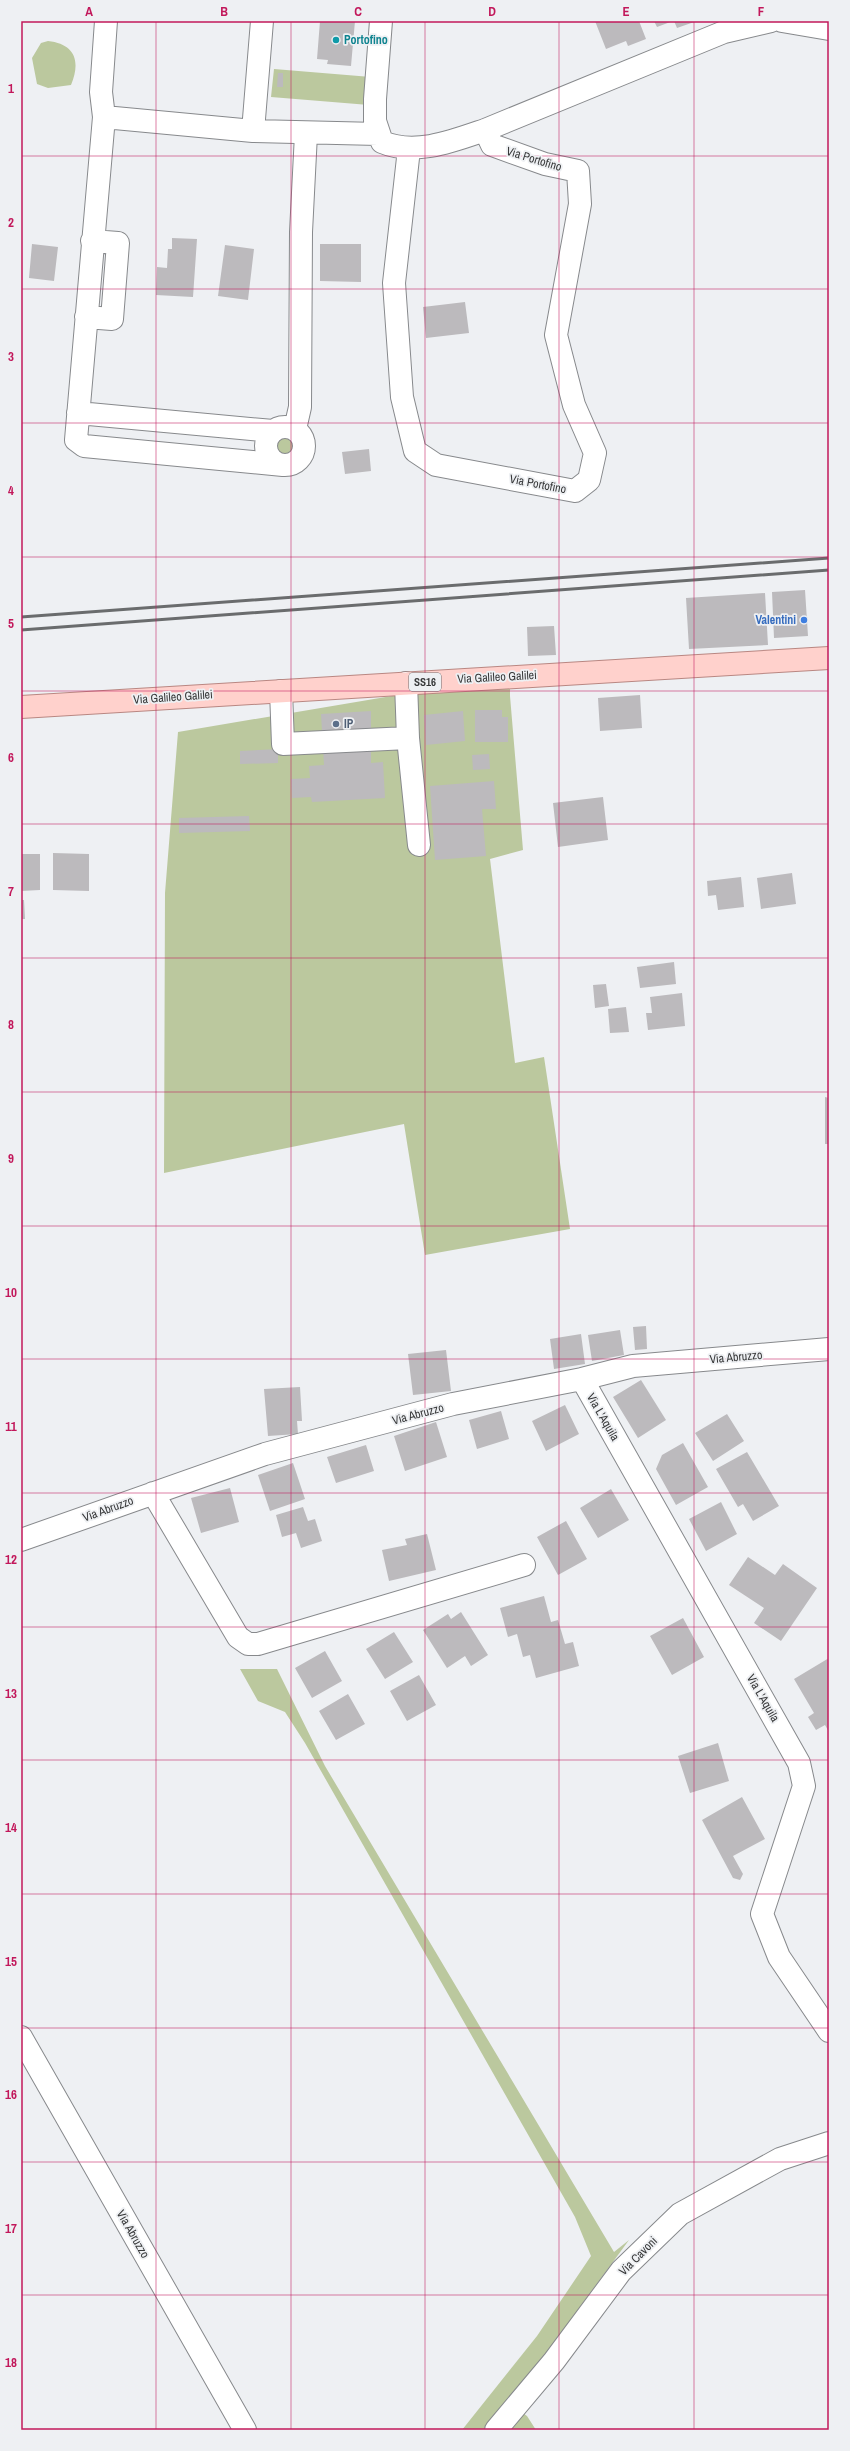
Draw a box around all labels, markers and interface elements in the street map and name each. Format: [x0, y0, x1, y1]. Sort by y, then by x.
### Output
text: A [85, 3, 93, 20]
text: B [220, 3, 228, 20]
text: C [354, 3, 362, 20]
text: D [488, 3, 496, 20]
text: E [622, 3, 630, 20]
text: F [758, 3, 765, 20]
place label: Portofino [344, 32, 388, 48]
marker: Portofino [331, 35, 341, 45]
text: 1 [8, 80, 14, 97]
street label: Via Portofino [504, 143, 564, 175]
text: 2 [8, 214, 14, 231]
text: 3 [8, 348, 14, 365]
street label: Via Portofino [508, 471, 568, 497]
text: 4 [8, 482, 14, 499]
place label: Valentini [756, 612, 796, 628]
text: 5 [8, 615, 14, 632]
marker: Valentini [799, 615, 809, 625]
street label: Via Galileo Galilei [457, 667, 537, 687]
road number: SS16 [409, 673, 441, 691]
street label: Via Galileo Galilei [133, 686, 213, 708]
place label: IP [344, 716, 354, 732]
marker: IP [331, 719, 341, 729]
text: 6 [8, 749, 14, 766]
text: 7 [8, 883, 14, 900]
text: 8 [8, 1016, 14, 1033]
text: 9 [8, 1150, 14, 1167]
text: 10 [5, 1284, 17, 1301]
street label: Via Abruzzo [709, 1347, 763, 1367]
street label: Via L'Aquila [583, 1390, 623, 1444]
street label: Via Abruzzo [390, 1399, 446, 1429]
text: 11 [5, 1418, 17, 1435]
street label: Via Abruzzo [80, 1492, 136, 1526]
text: 12 [5, 1551, 17, 1568]
street label: Via L'Aquila [743, 1671, 783, 1725]
text: 13 [5, 1685, 17, 1702]
text: 14 [5, 1819, 17, 1836]
text: 15 [5, 1953, 17, 1970]
text: 16 [5, 2086, 17, 2103]
street label: Via Abruzzo [113, 2207, 153, 2261]
text: 17 [5, 2220, 17, 2237]
street label: Via Cavoni [615, 2233, 661, 2279]
text: 18 [5, 2354, 17, 2371]

